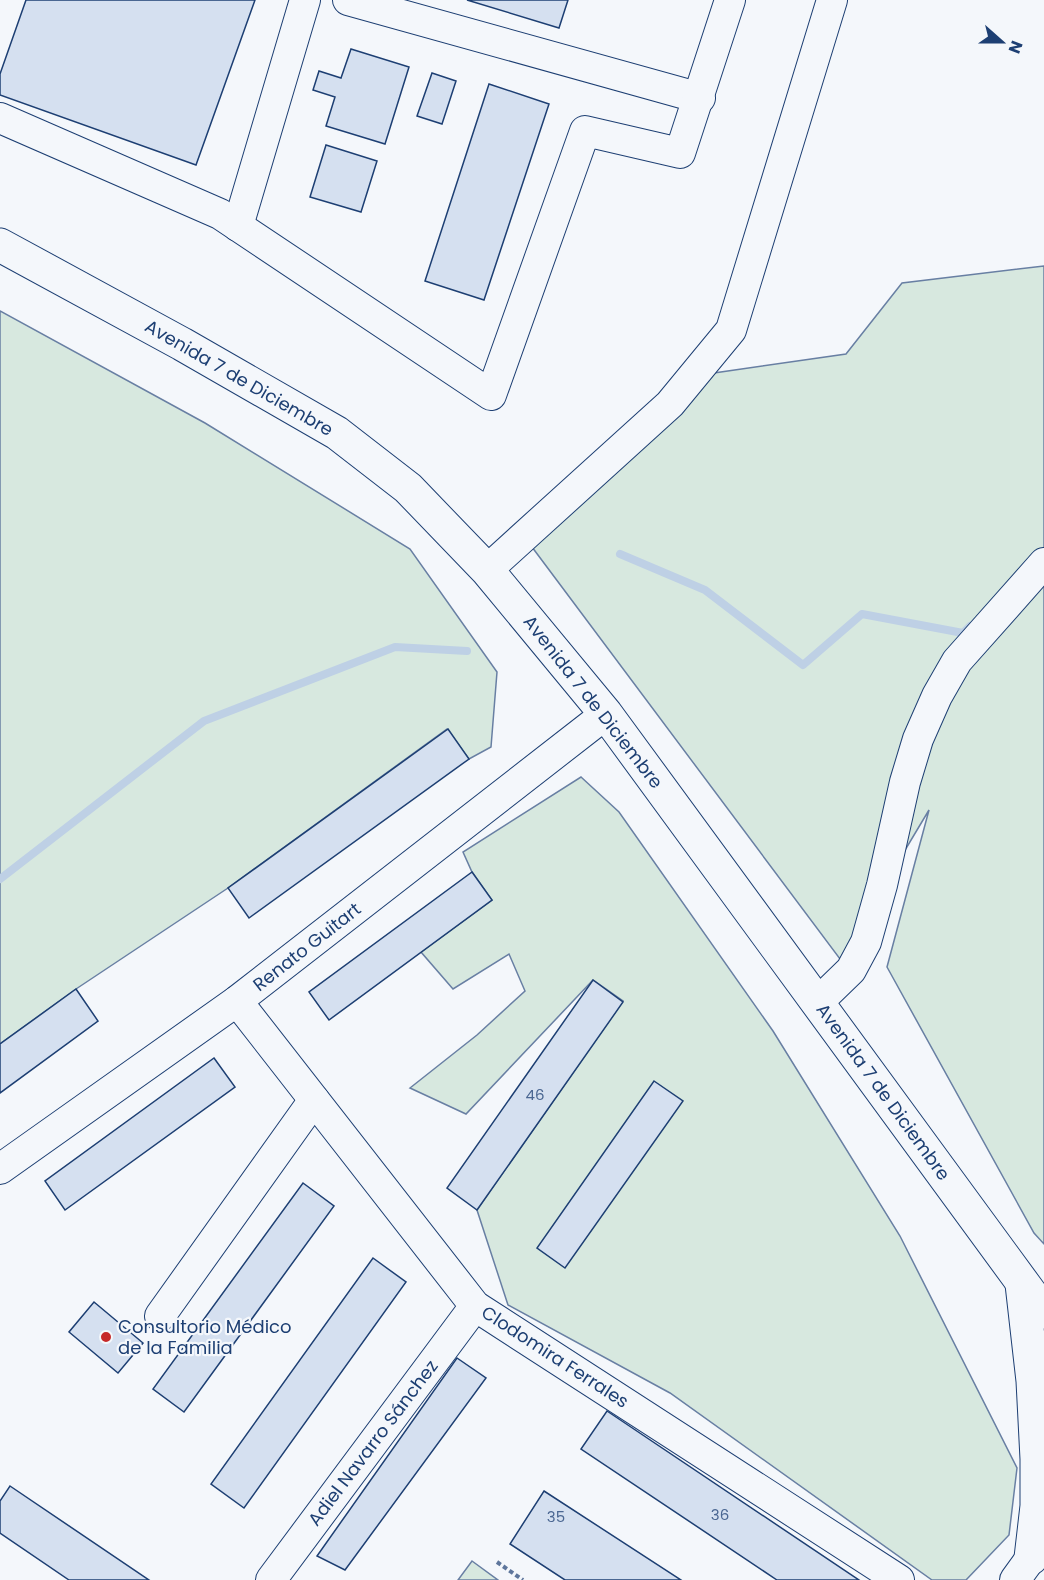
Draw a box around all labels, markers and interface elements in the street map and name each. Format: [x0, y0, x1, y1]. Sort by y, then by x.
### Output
north arrow [972, 12, 1032, 72]
text: N [1003, 37, 1028, 57]
street label: Avenida 7 de Diciembre [141, 313, 338, 442]
street label: Avenida 7 de Diciembre [518, 610, 669, 794]
street label: Renato Guitart [248, 897, 366, 997]
street label: Avenida 7 de Diciembre [811, 998, 956, 1185]
house number: 46 [526, 1084, 544, 1105]
street label: Clodomira Ferrales [477, 1300, 634, 1414]
place label: Consultorio Médico de la Familia [118, 1314, 292, 1360]
marker: Consultorio Médico de la Familia [99, 1330, 113, 1344]
street label: Adiel Navarro Sánchez [302, 1355, 443, 1531]
house number: 36 [711, 1504, 729, 1525]
house number: 35 [547, 1506, 565, 1527]

